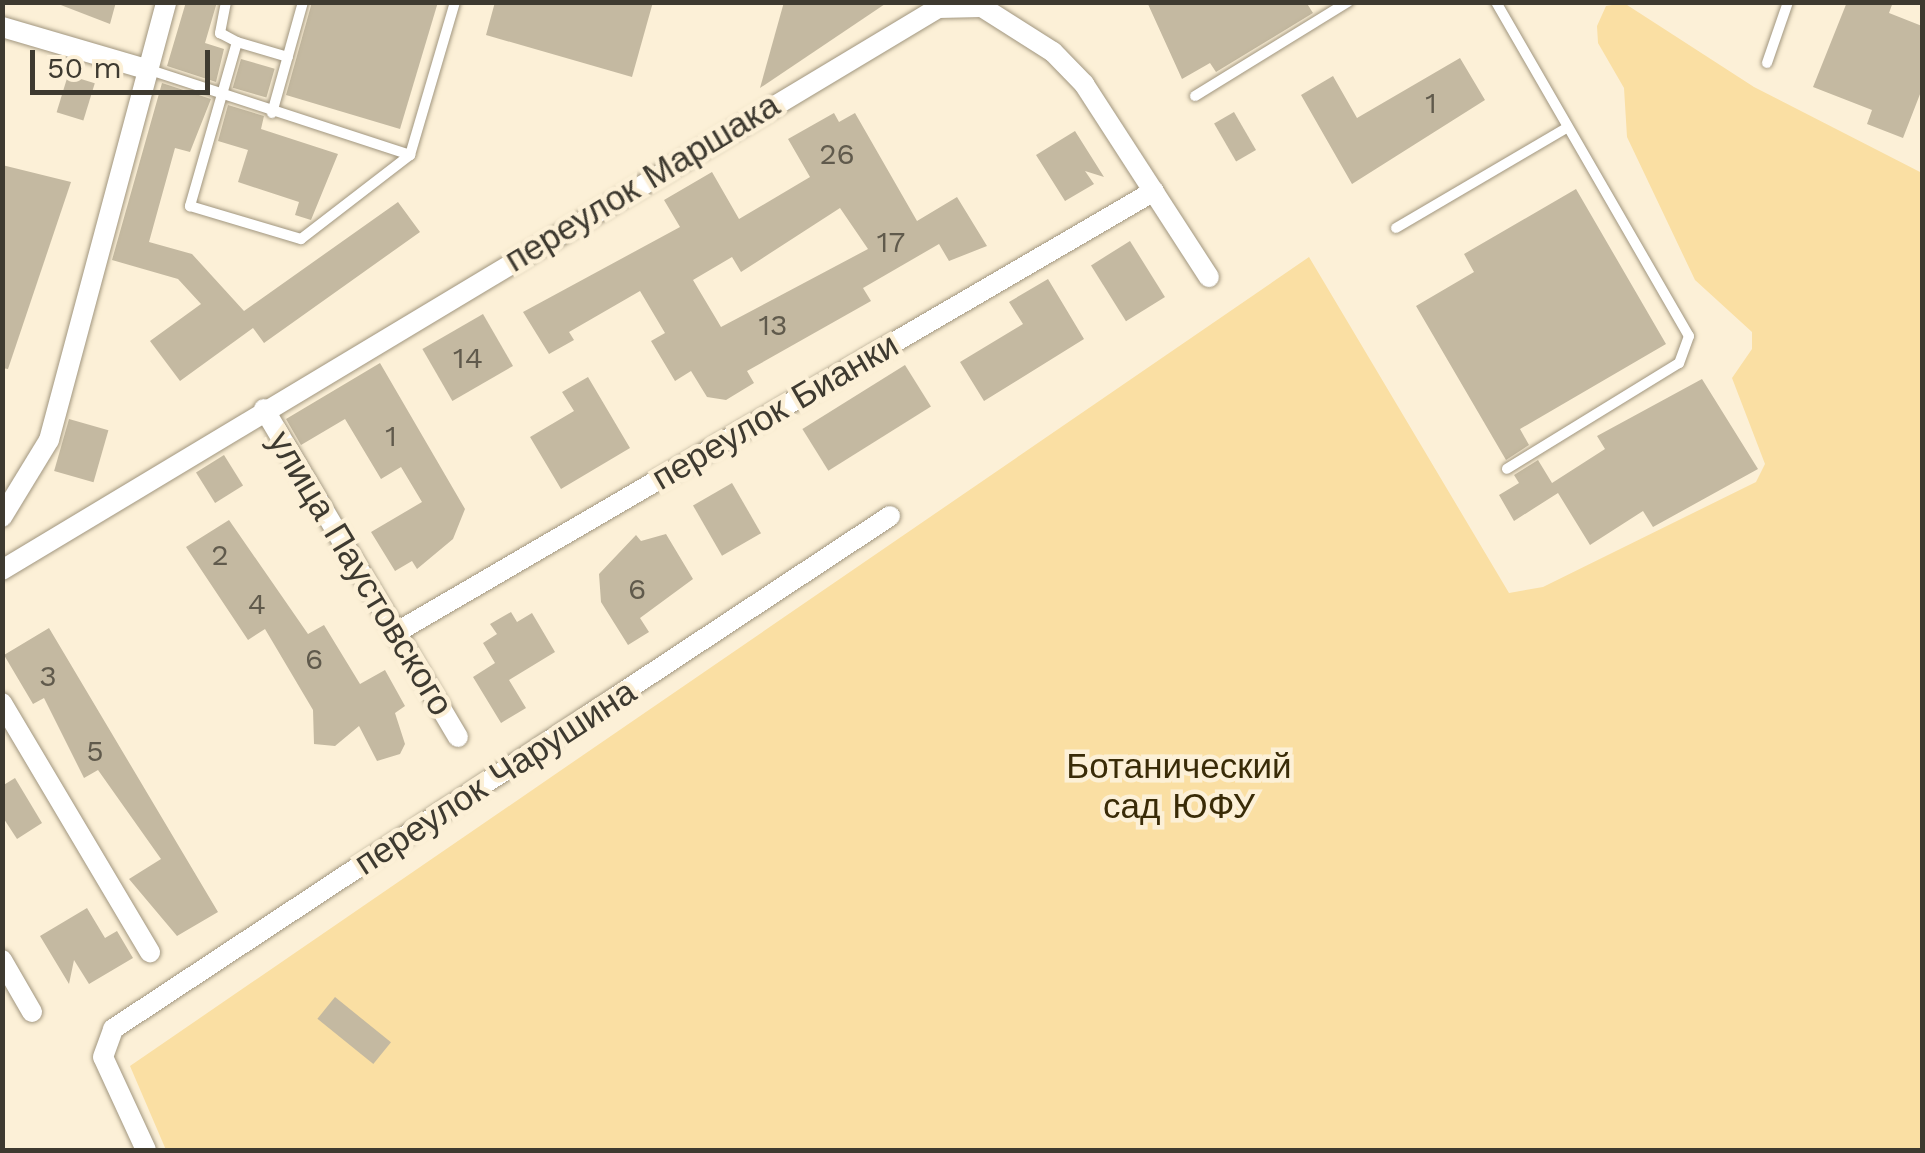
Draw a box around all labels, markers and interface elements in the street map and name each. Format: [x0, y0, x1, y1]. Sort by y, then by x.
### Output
scale bar [35, 30, 215, 92]
text: 50 m [47, 50, 122, 85]
street label: переулок Маршака [497, 83, 787, 281]
house number: 1 [1425, 85, 1437, 121]
house number: 26 [819, 136, 855, 172]
house number: 17 [877, 224, 905, 260]
house number: 13 [758, 307, 788, 343]
street label: переулок Бианки [644, 323, 906, 499]
house number: 14 [453, 340, 483, 376]
house number: 1 [385, 418, 397, 454]
street label: улица Паустовского [259, 423, 463, 723]
house number: 2 [211, 537, 229, 573]
house number: 6 [628, 571, 646, 607]
house number: 4 [248, 586, 266, 622]
house number: 6 [305, 641, 323, 677]
house number: 3 [39, 658, 57, 694]
street label: переулок Чарушина [346, 670, 644, 884]
house number: 5 [86, 733, 104, 769]
park label: Ботанический сад ЮФУ [1066, 745, 1292, 827]

